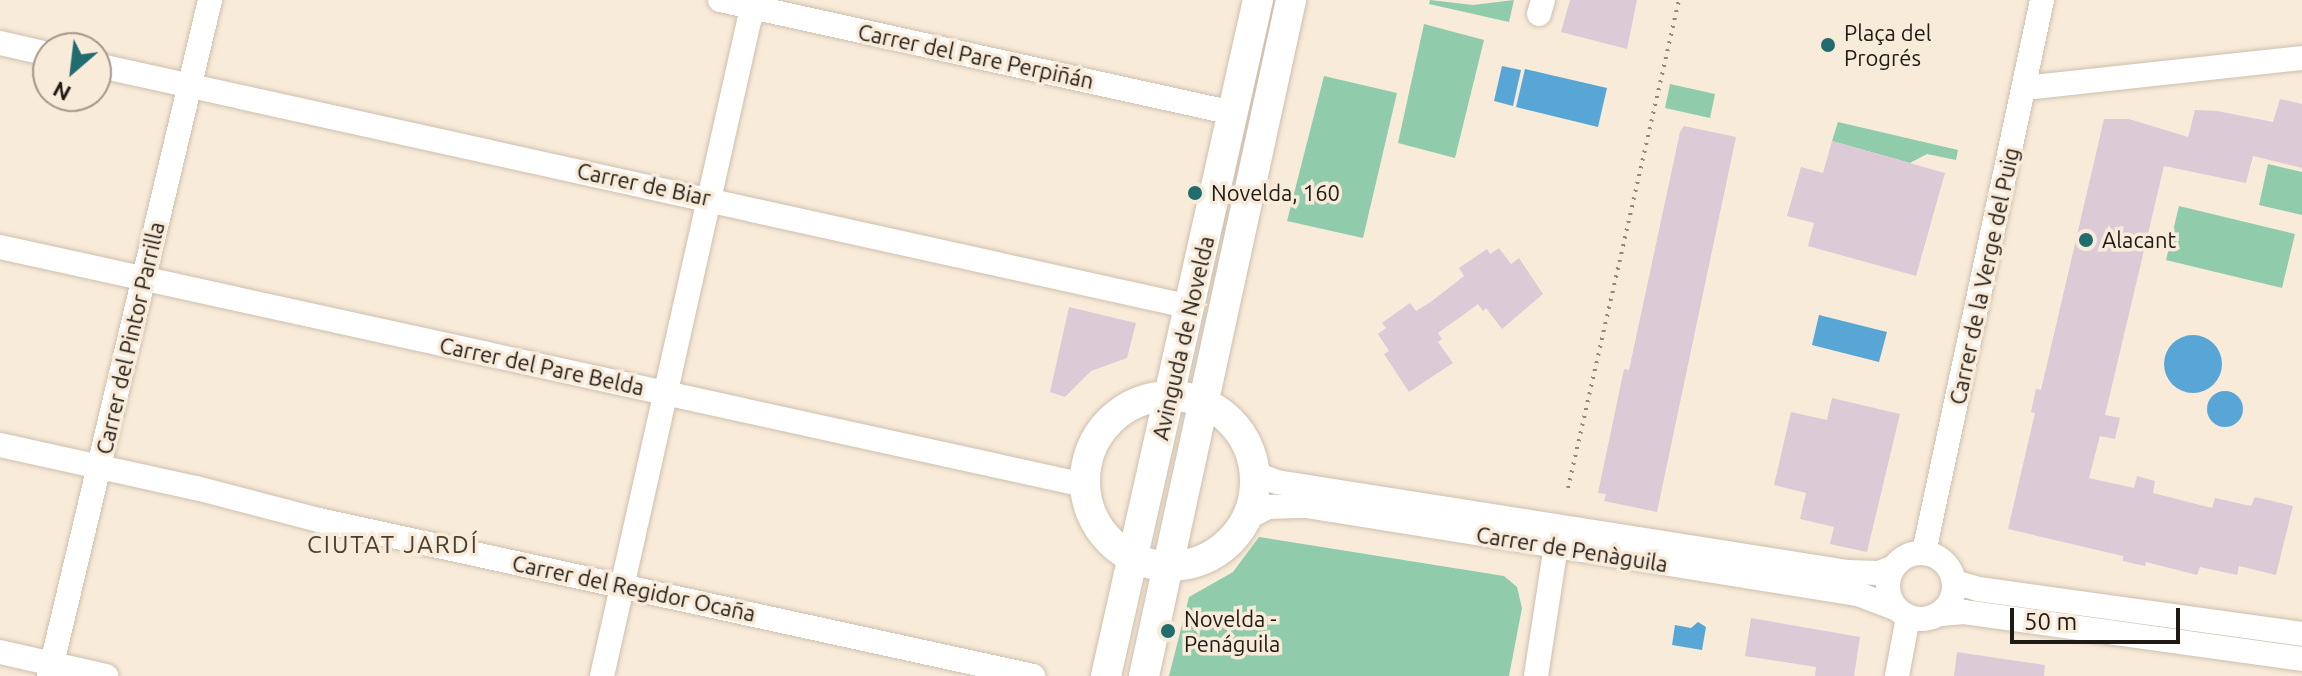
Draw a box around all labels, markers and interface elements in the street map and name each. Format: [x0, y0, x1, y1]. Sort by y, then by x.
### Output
street label: Carrer del Pare Perpiñán [856, 18, 1096, 94]
place label: Plaça del Progrés [1844, 19, 1932, 70]
north arrow [32, 32, 112, 112]
marker: Plaça del Progrés [1819, 36, 1837, 54]
text: N [48, 77, 75, 107]
street label: Carrer de la Verge del Puig [1944, 145, 2024, 407]
street label: Carrer de Biar [575, 157, 713, 211]
place label: Novelda, 160 [1211, 180, 1340, 206]
marker: Novelda, 160 [1186, 184, 1204, 202]
street label: Carrer del Pintor Parrilla [90, 219, 170, 457]
place label: Alacant [2102, 227, 2176, 253]
marker: Alacant [2077, 231, 2095, 249]
street label: Avinguda de Novelda [1147, 233, 1219, 443]
street label: Carrer del Pare Belda [437, 331, 647, 401]
street label: Carrer de Penàguila [1474, 521, 1670, 577]
district label: CIUTAT JARDÍ [307, 531, 479, 559]
street label: Carrer del Regidor Ocaña [510, 549, 758, 627]
scale bar [2014, 592, 2184, 642]
place label: Novelda - Penáguila [1184, 605, 1280, 656]
text: 50 m [2024, 608, 2077, 635]
marker: Novelda - Penáguila [1159, 622, 1177, 640]

